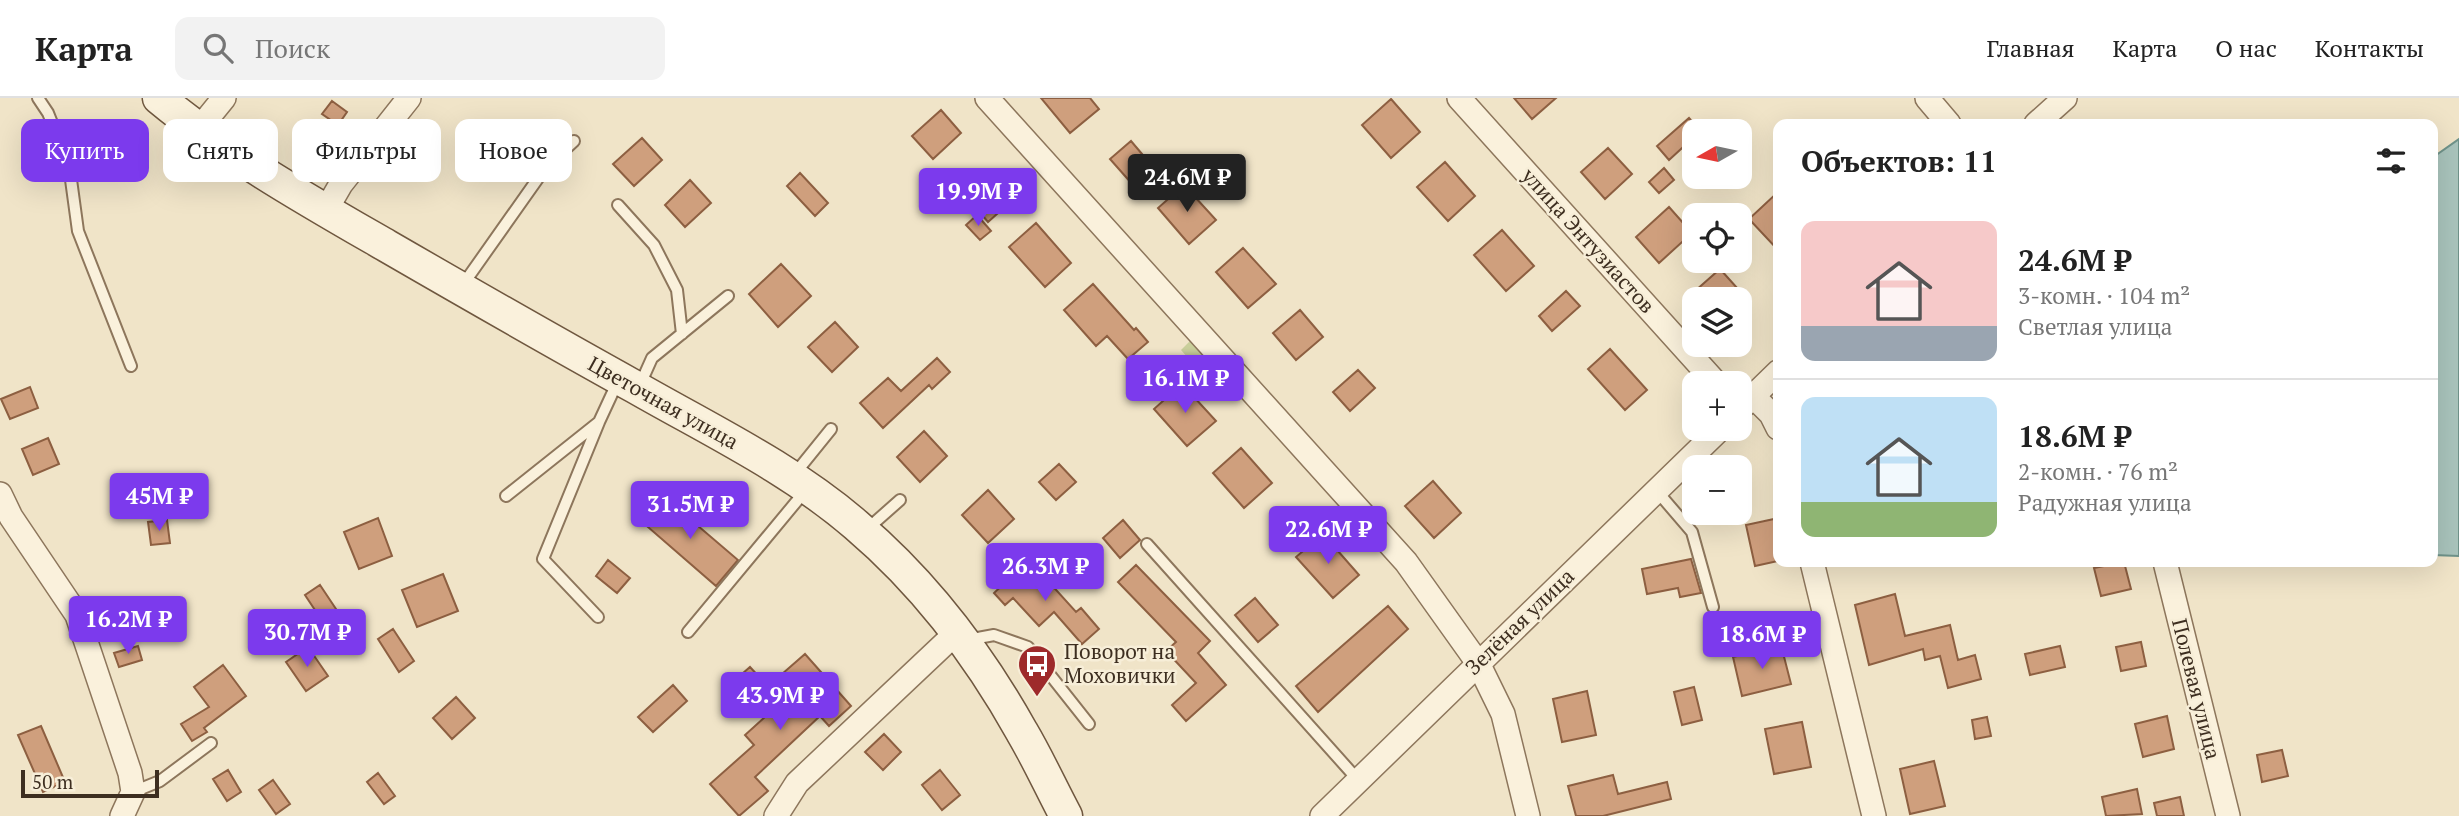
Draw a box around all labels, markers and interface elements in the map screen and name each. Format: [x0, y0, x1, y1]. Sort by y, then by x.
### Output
search box [175, 17, 665, 80]
text: Карта [35, 27, 133, 70]
icon: search [199, 29, 237, 67]
text: Поиск [255, 31, 330, 65]
text: Главная [1986, 32, 2074, 64]
text: Карта [2112, 32, 2177, 64]
text: О нас [2215, 32, 2277, 64]
text: Контакты [2315, 32, 2424, 64]
chip: Купить [21, 119, 149, 182]
chip: Снять [163, 119, 278, 182]
chip: Фильтры [292, 119, 441, 182]
chip: Новое [455, 119, 572, 182]
north arrow [1682, 119, 1752, 189]
map controls [1682, 119, 1752, 525]
text: Объектов: 11 [1801, 141, 1997, 181]
icon: filters [2372, 142, 2410, 180]
pin: 24.6M ₽ [1122, 155, 1252, 214]
text: 24.6M ₽ [1144, 161, 1230, 192]
street label: улица Энтузиастов [1515, 161, 1661, 319]
pin: 19.9M ₽ [913, 169, 1043, 228]
text: 19.9M ₽ [935, 175, 1021, 206]
button: locate [1682, 203, 1752, 273]
text: 24.6M ₽ [2018, 240, 2131, 280]
icon: home [1857, 249, 1941, 333]
text: 3-комн. · 104 m² [2018, 280, 2190, 311]
button: layers [1682, 287, 1752, 357]
text: Светлая улица [2018, 311, 2172, 342]
street label: Цветочная улица [583, 349, 744, 455]
pin: 16.1M ₽ [1120, 356, 1250, 415]
text: 16.1M ₽ [1142, 362, 1228, 393]
button: + [1682, 371, 1752, 441]
text: 18.6M ₽ [2018, 416, 2131, 456]
icon: home [1857, 425, 1941, 509]
button: − [1682, 455, 1752, 525]
text: 2-комн. · 76 m² [2018, 456, 2178, 487]
pin: 45M ₽ [110, 474, 208, 533]
text: 45M ₽ [126, 480, 192, 511]
pin: 31.5M ₽ [625, 482, 755, 541]
text: Радужная улица [2018, 487, 2192, 518]
text: 31.5M ₽ [647, 488, 733, 519]
pin: 22.6M ₽ [1263, 506, 1393, 566]
text: 22.6M ₽ [1285, 513, 1371, 544]
pin: 26.3M ₽ [980, 544, 1110, 603]
text: 26.3M ₽ [1002, 550, 1088, 581]
street label: Зелёная улица [1459, 562, 1580, 680]
pin: 16.2M ₽ [63, 596, 193, 656]
text: 16.2M ₽ [85, 603, 171, 634]
pin: 30.7M ₽ [242, 610, 372, 669]
pin: 18.6M ₽ [1697, 612, 1827, 671]
text: 30.7M ₽ [264, 616, 350, 647]
street label: Полевая улица [2166, 616, 2228, 762]
text: 18.6M ₽ [1719, 618, 1805, 649]
place label: Поворот на Моховички [1064, 637, 1176, 689]
bus stop icon: Поворот на Моховички [1016, 643, 1058, 698]
pin: 43.9M ₽ [715, 672, 845, 732]
text: 43.9M ₽ [737, 679, 823, 710]
scale bar [21, 767, 159, 799]
text: 50 m [32, 769, 73, 794]

